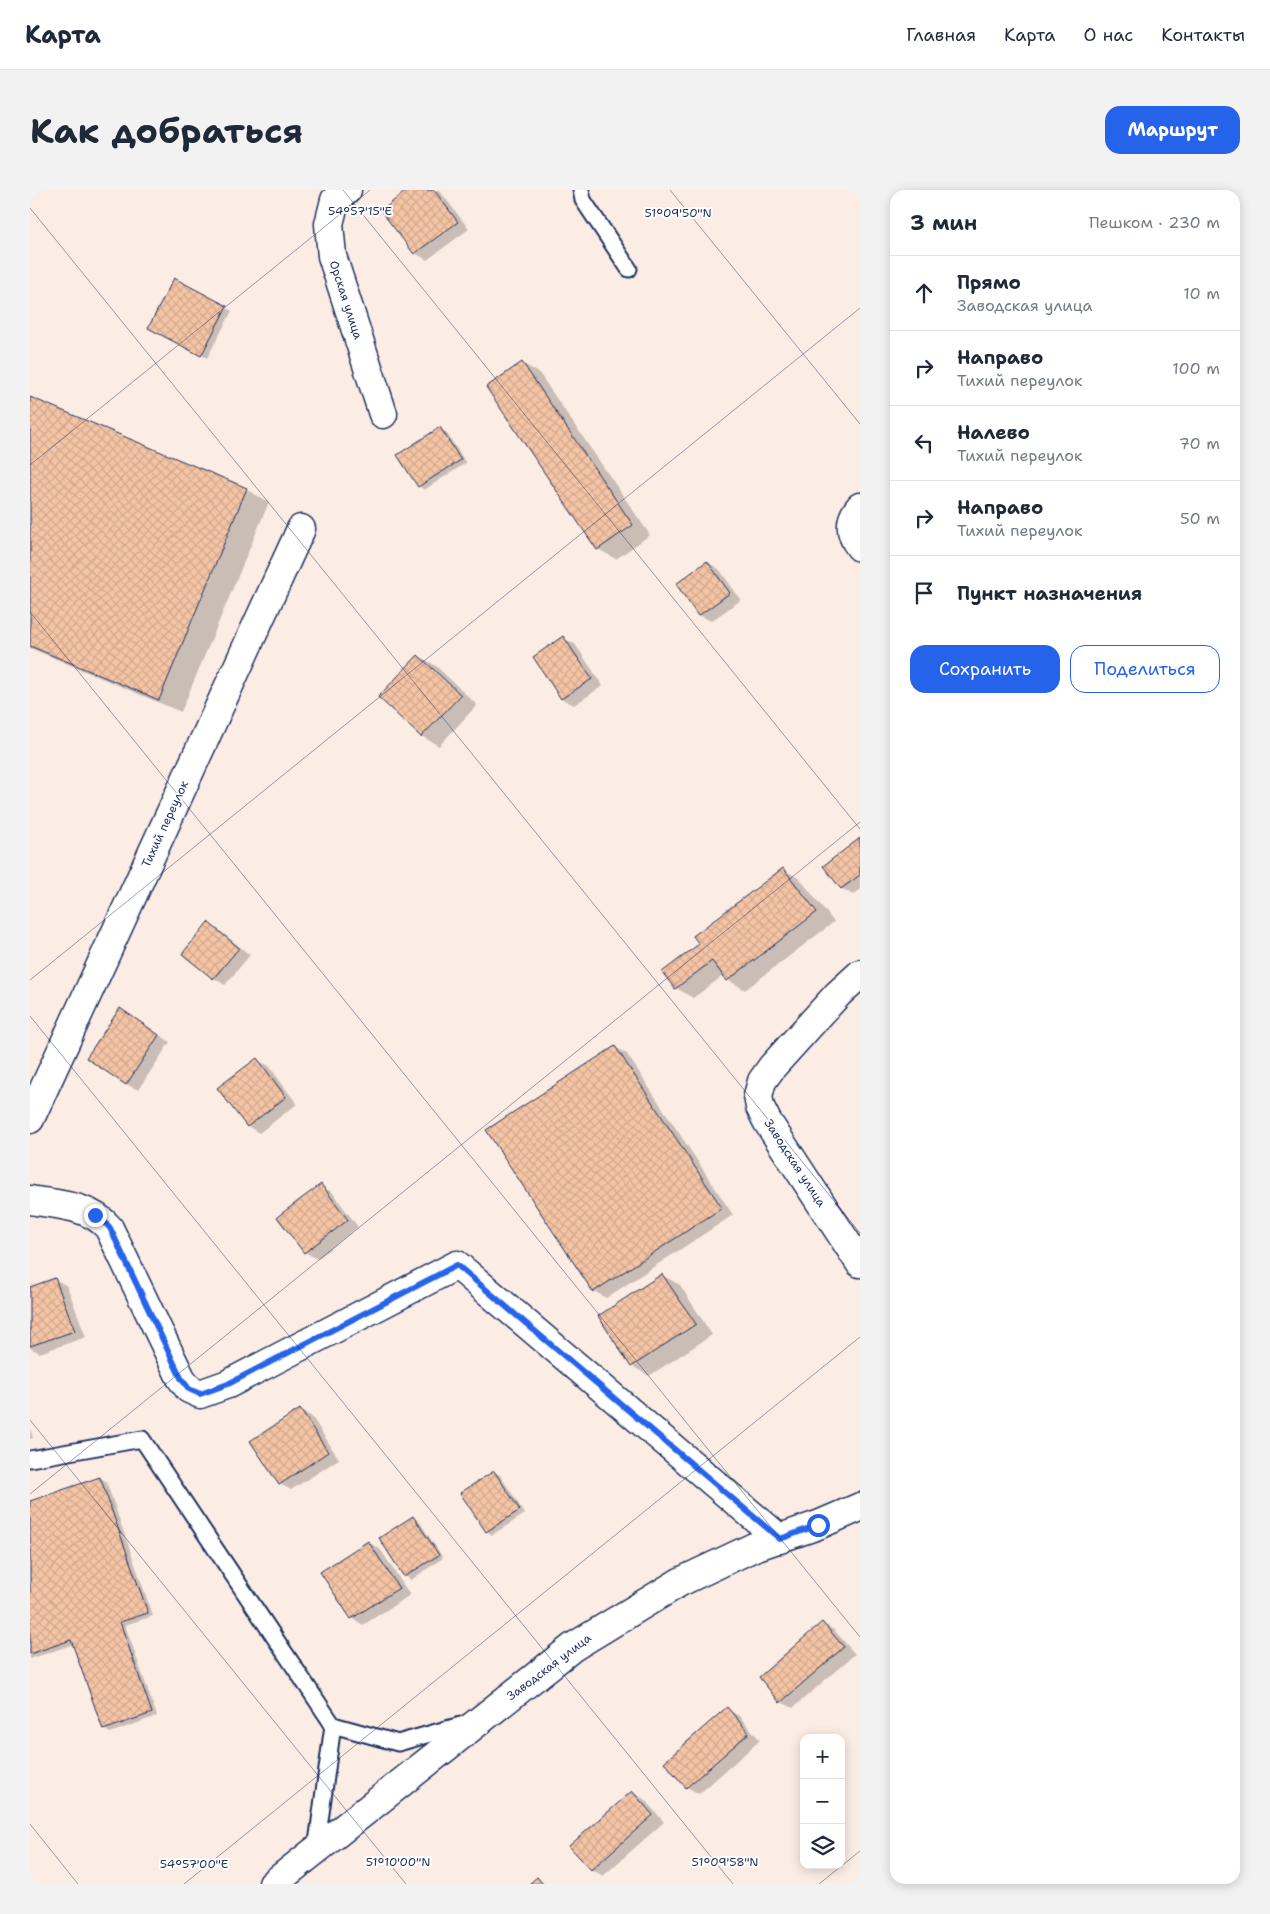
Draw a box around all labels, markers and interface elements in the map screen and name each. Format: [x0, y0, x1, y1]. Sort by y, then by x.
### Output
text: Карта [25, 19, 101, 51]
text: Главная [906, 23, 976, 47]
text: Карта [1004, 23, 1056, 47]
text: О нас [1084, 23, 1133, 47]
text: Контакты [1161, 23, 1245, 47]
button: Маршрут [1105, 106, 1240, 154]
text: Как добраться [30, 107, 303, 154]
text: 54°57'15"E [328, 203, 392, 219]
text: 51°09'50"N [644, 205, 712, 221]
text: 3 мин [910, 209, 977, 237]
text: Пешком · 230 m [1089, 212, 1220, 233]
street label: Орская улица [326, 259, 366, 342]
text: Прямо [957, 270, 1021, 295]
icon: ahead [910, 279, 938, 307]
text: 10 m [1183, 283, 1220, 304]
text: Заводская улица [957, 295, 1093, 316]
text: Направо [957, 345, 1043, 370]
icon: right [910, 354, 938, 382]
text: 100 m [1172, 358, 1220, 379]
text: Тихий переулок [957, 370, 1082, 391]
text: Налево [957, 420, 1030, 445]
icon: left [910, 429, 938, 457]
text: 70 m [1179, 433, 1220, 454]
text: Тихий переулок [957, 445, 1082, 466]
text: Направо [957, 495, 1043, 520]
icon: right [910, 504, 938, 532]
text: 50 m [1180, 508, 1220, 529]
text: Тихий переулок [957, 520, 1082, 541]
icon: arrive [910, 579, 938, 607]
text: Пункт назначения [957, 581, 1142, 606]
button: Сохранить [910, 645, 1060, 693]
button: Поделиться [1070, 645, 1220, 693]
street label: Тихий переулок [138, 777, 192, 870]
street label: Заводская улица [761, 1116, 830, 1210]
route end [84, 1204, 107, 1227]
route start [807, 1514, 830, 1537]
street label: Заводская улица [504, 1630, 595, 1704]
map controls [800, 1734, 845, 1869]
button: + [800, 1734, 845, 1779]
button: − [800, 1779, 845, 1824]
button: layers [800, 1824, 845, 1869]
text: 51°10'00"N [366, 1854, 430, 1870]
text: 51°09'58"N [692, 1854, 758, 1870]
text: 54°57'00"E [160, 1856, 228, 1872]

